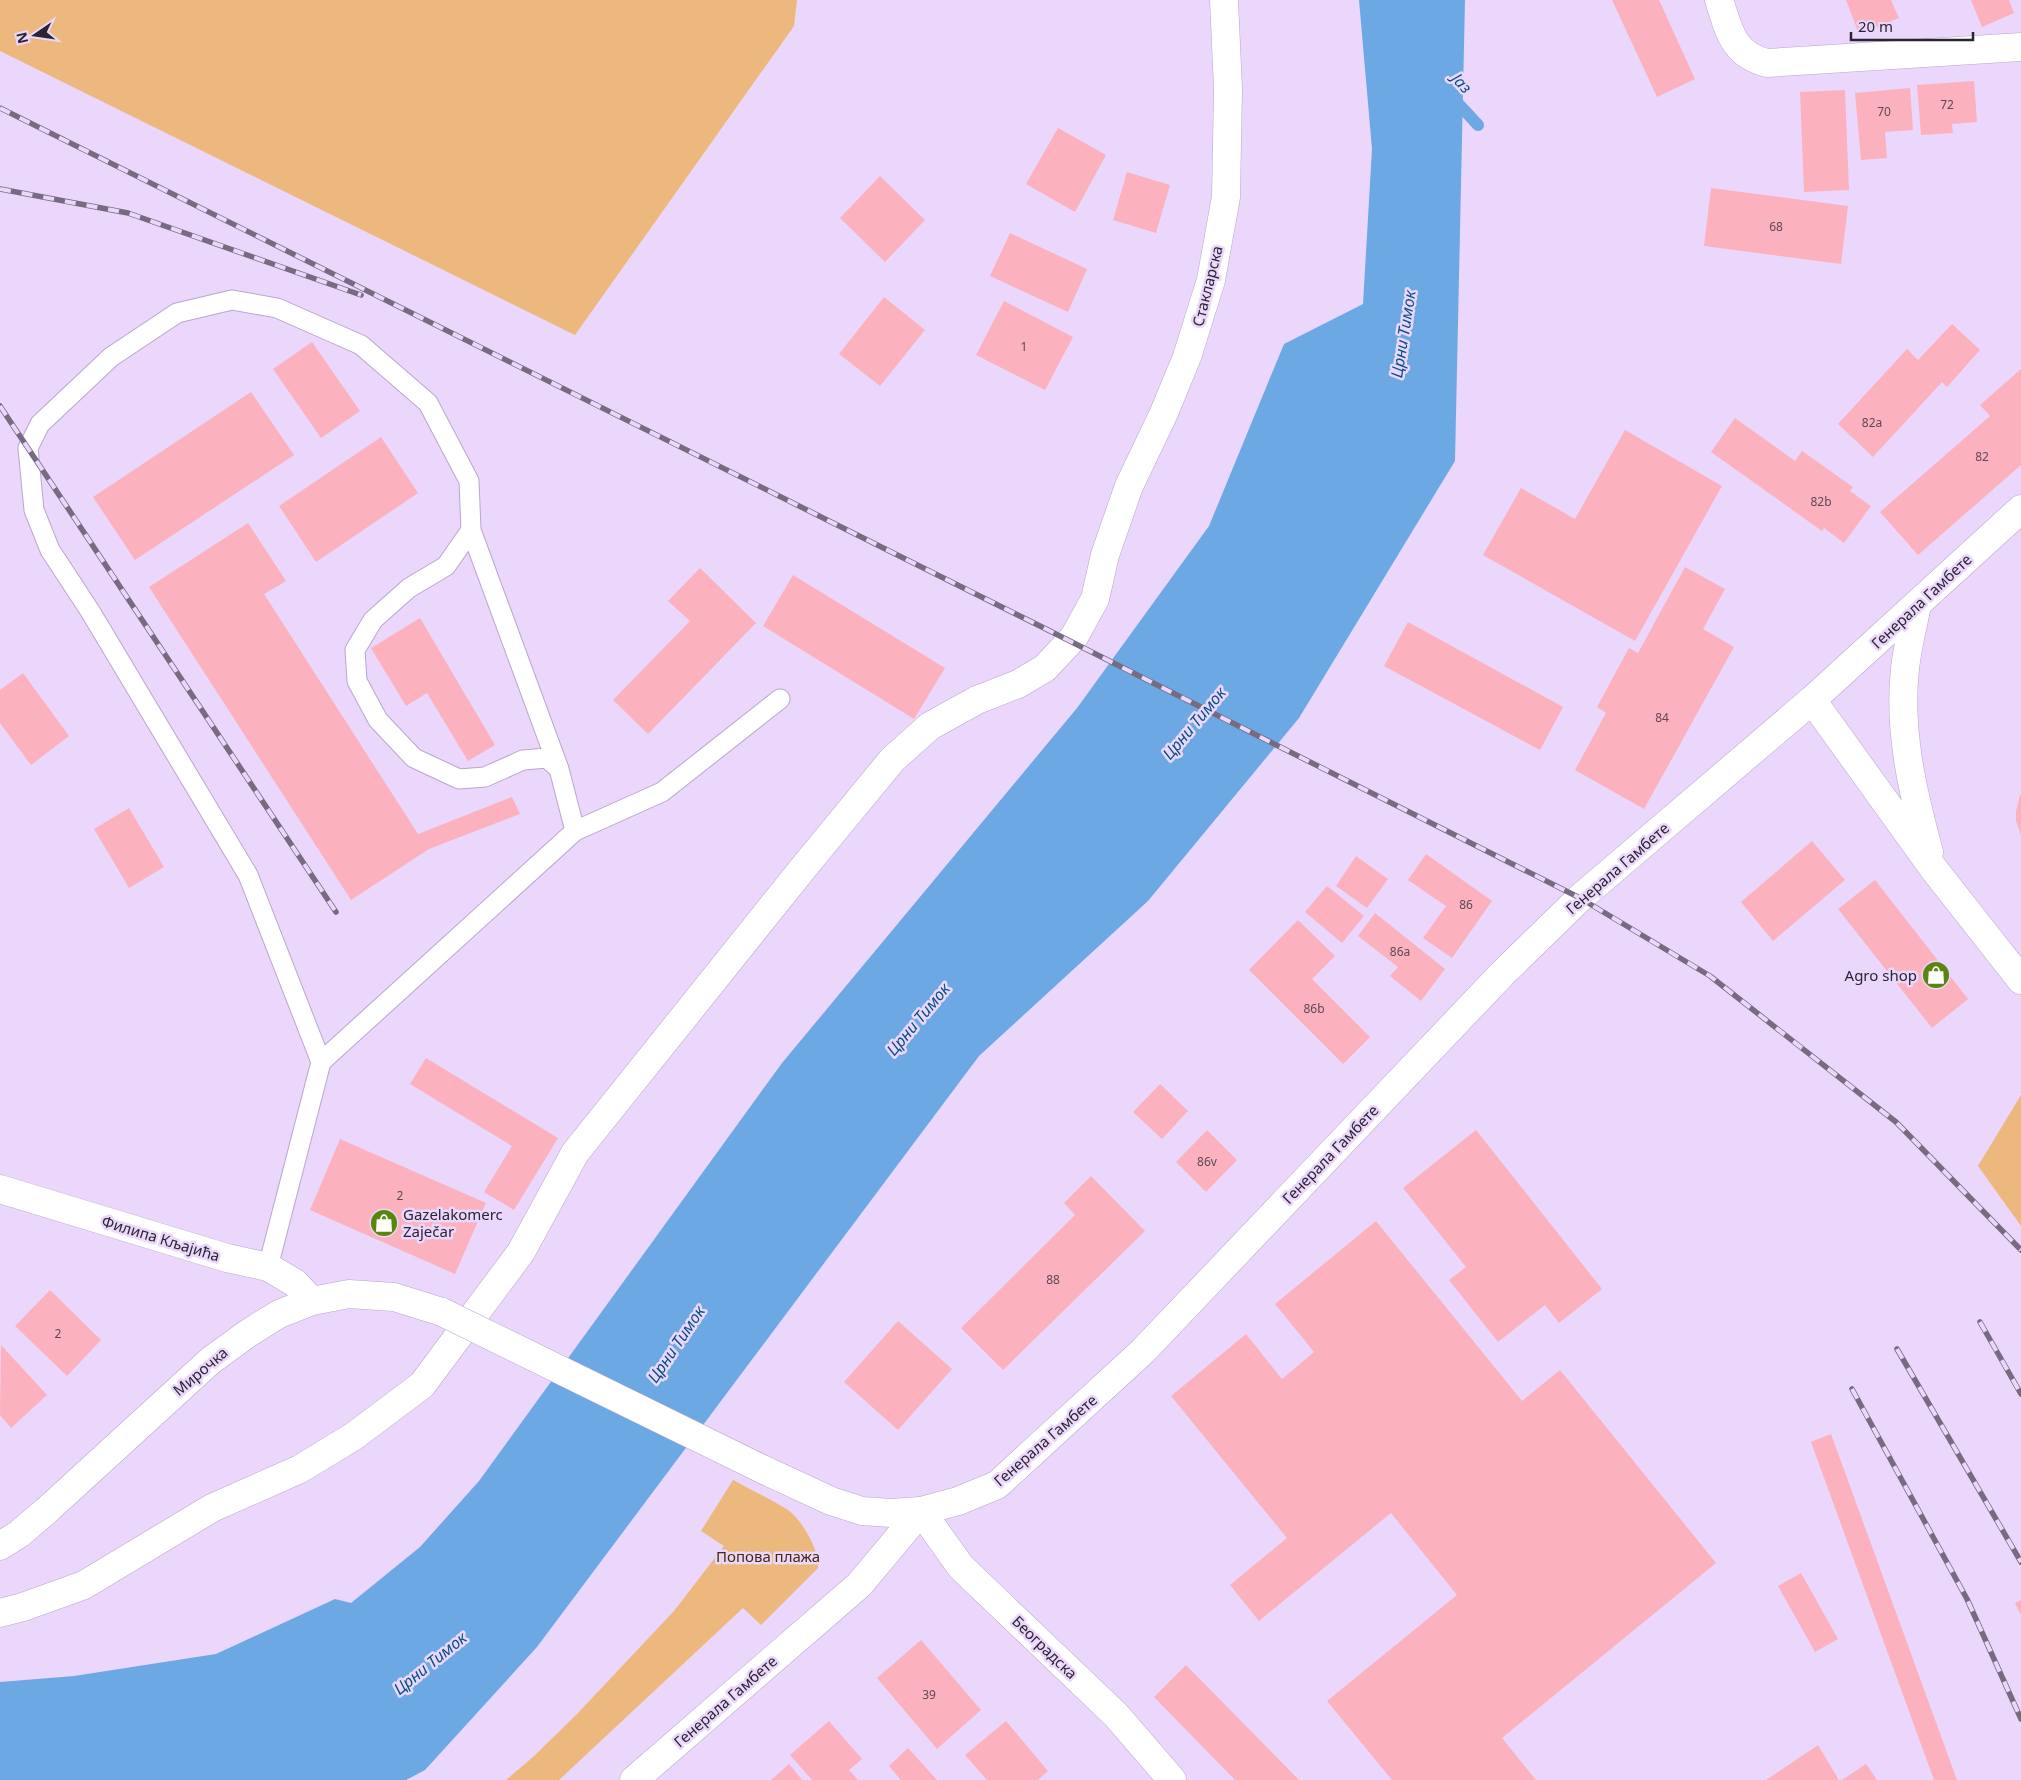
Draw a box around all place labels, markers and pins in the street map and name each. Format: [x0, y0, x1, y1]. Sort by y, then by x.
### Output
shop icon: Agro shop [1921, 960, 1951, 990]
place label: Agro shop [1845, 965, 1917, 985]
place label: Gazelakomerc Zaječar [403, 1204, 503, 1241]
shop icon: Gazelakomerc Zaječar [369, 1208, 399, 1238]

